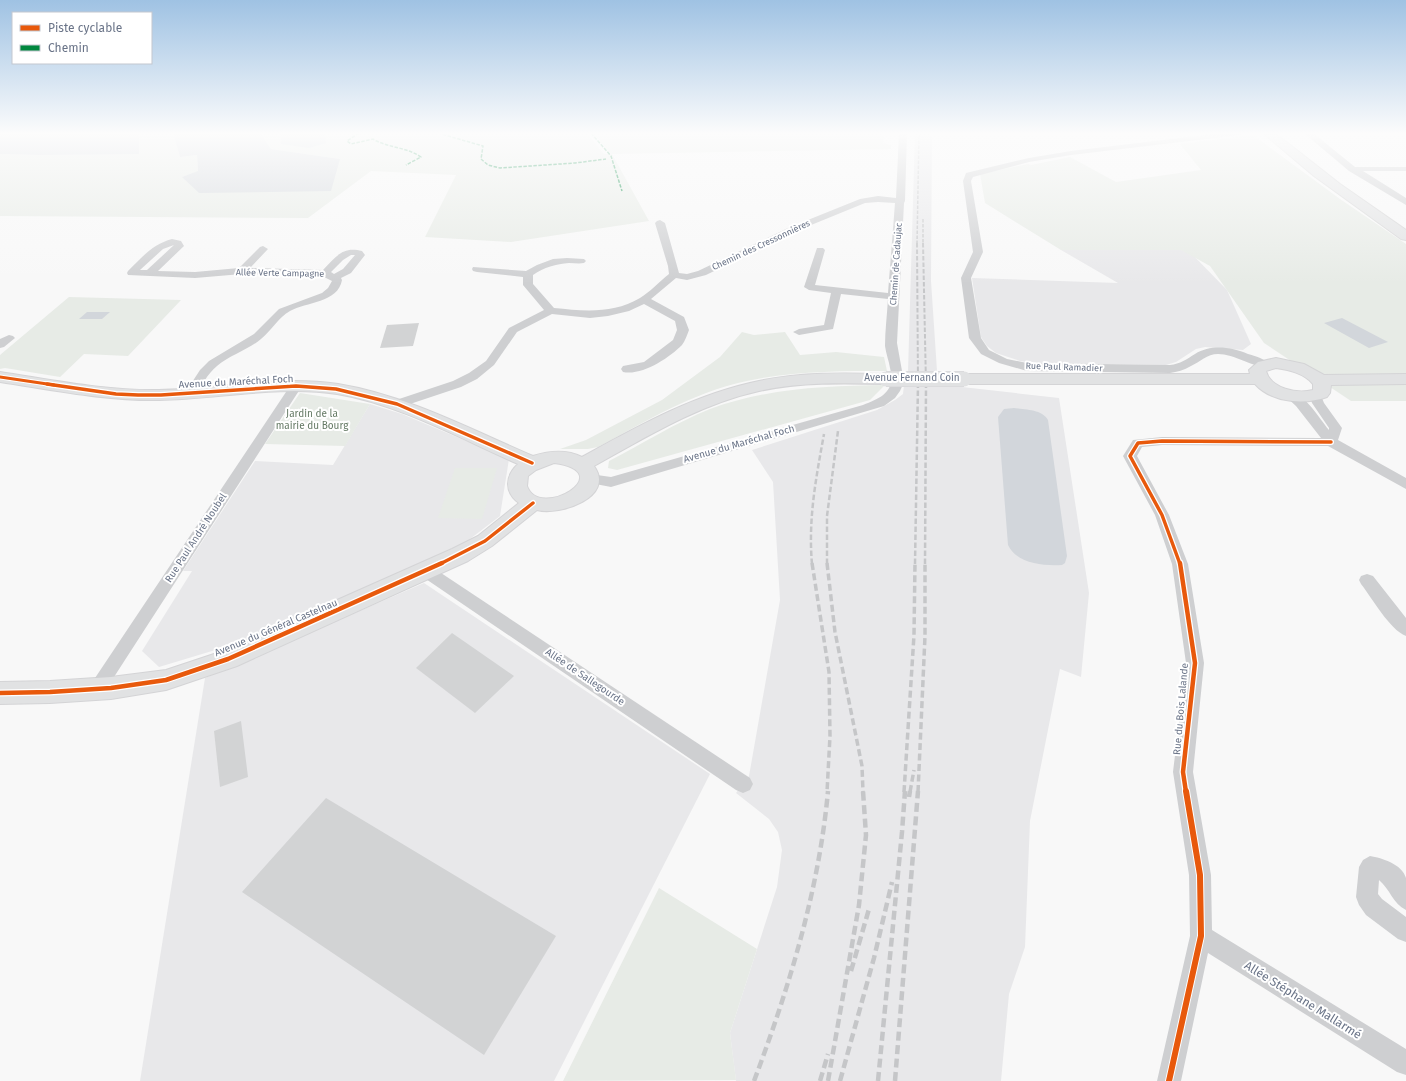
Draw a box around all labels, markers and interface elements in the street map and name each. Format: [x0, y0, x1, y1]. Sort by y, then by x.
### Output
legend [12, 12, 152, 64]
text: Piste cyclable [48, 21, 122, 35]
text: Chemin [48, 41, 89, 55]
street label: Chemin des Cressonnières [710, 218, 812, 272]
street label: Chemin de Cadaujac [888, 222, 904, 306]
street label: Allée Verte Campagne [236, 267, 324, 279]
street label: Rue Paul Ramadier [1025, 361, 1103, 373]
street label: Avenue Fernand Coin [864, 372, 960, 384]
street label: Avenue du Maréchal Foch [178, 373, 294, 391]
park label: Jardin de la mairie du Bourg [276, 408, 349, 432]
street label: Avenue du Maréchal Foch [682, 422, 796, 466]
street label: Rue Paul André Noubel [163, 491, 229, 585]
street label: Avenue du Général Castelnau [213, 597, 339, 659]
street label: Allée de Sallegourde [543, 646, 627, 708]
street label: Rue du Bois Lalande [1171, 662, 1191, 756]
street label: Allée Stéphane Mallarmé [1242, 958, 1364, 1042]

